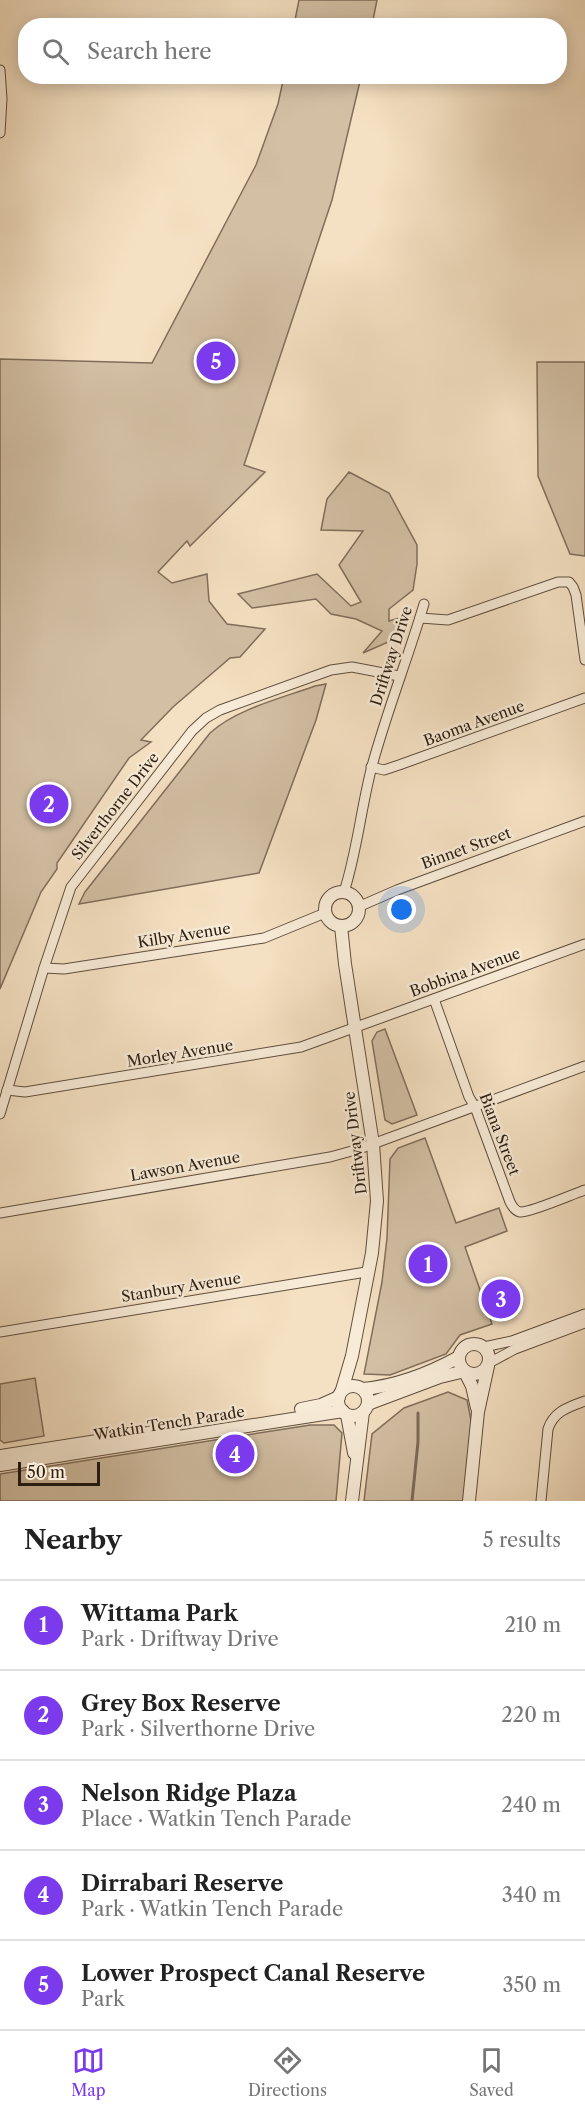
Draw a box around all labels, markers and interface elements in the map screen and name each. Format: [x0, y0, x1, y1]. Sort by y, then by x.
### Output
search box [18, 18, 567, 84]
icon: search [39, 35, 72, 68]
text: Search here [87, 38, 212, 65]
pin: 5 [196, 338, 236, 384]
street label: Driftway Drive [366, 604, 416, 708]
street label: Baoma Avenue [421, 696, 527, 750]
street label: Silverthorne Drive [67, 748, 163, 864]
pin: 2 [29, 782, 68, 826]
street label: Binnet Street [419, 823, 514, 873]
your location [387, 895, 416, 924]
street label: Kilby Avenue [136, 918, 232, 952]
street label: Bobbina Avenue [407, 943, 523, 1001]
street label: Morley Avenue [125, 1035, 235, 1071]
street label: Driftway Drive [339, 1090, 371, 1196]
street label: Biana Street [476, 1090, 525, 1178]
street label: Lawson Avenue [129, 1147, 241, 1185]
pin: 1 [408, 1242, 448, 1286]
street label: Stanbury Avenue [120, 1268, 242, 1306]
pin: 3 [482, 1276, 520, 1322]
street label: Watkin Tench Parade [91, 1402, 246, 1444]
pin: 4 [216, 1432, 254, 1476]
scale bar [18, 1459, 100, 1486]
text: 50 m [27, 1462, 65, 1482]
text: Nearby [24, 1524, 122, 1556]
text: 5 results [483, 1528, 561, 1552]
text: Wittama Park [81, 1600, 238, 1627]
text: 1 [39, 1613, 48, 1637]
text: 210 m [504, 1613, 561, 1637]
text: Park · Driftway Drive [81, 1627, 279, 1651]
text: Grey Box Reserve [81, 1690, 281, 1717]
text: 2 [38, 1703, 49, 1727]
text: 220 m [501, 1703, 561, 1727]
text: Park · Silverthorne Drive [81, 1717, 315, 1741]
text: Nelson Ridge Plaza [81, 1780, 297, 1807]
text: 3 [38, 1793, 49, 1817]
text: 240 m [501, 1793, 561, 1817]
text: Place · Watkin Tench Parade [81, 1807, 352, 1831]
text: Dirrabari Reserve [81, 1870, 283, 1897]
text: 4 [38, 1883, 49, 1907]
text: 340 m [502, 1883, 561, 1907]
text: Park · Watkin Tench Parade [81, 1897, 343, 1921]
text: Lower Prospect Canal Reserve [81, 1960, 425, 1987]
text: 5 [38, 1973, 49, 1997]
text: 350 m [503, 1973, 561, 1997]
text: Park [81, 1987, 124, 2011]
tab: Map [71, 2044, 106, 2100]
tab: Directions [248, 2044, 327, 2100]
tab: Saved [469, 2044, 514, 2100]

